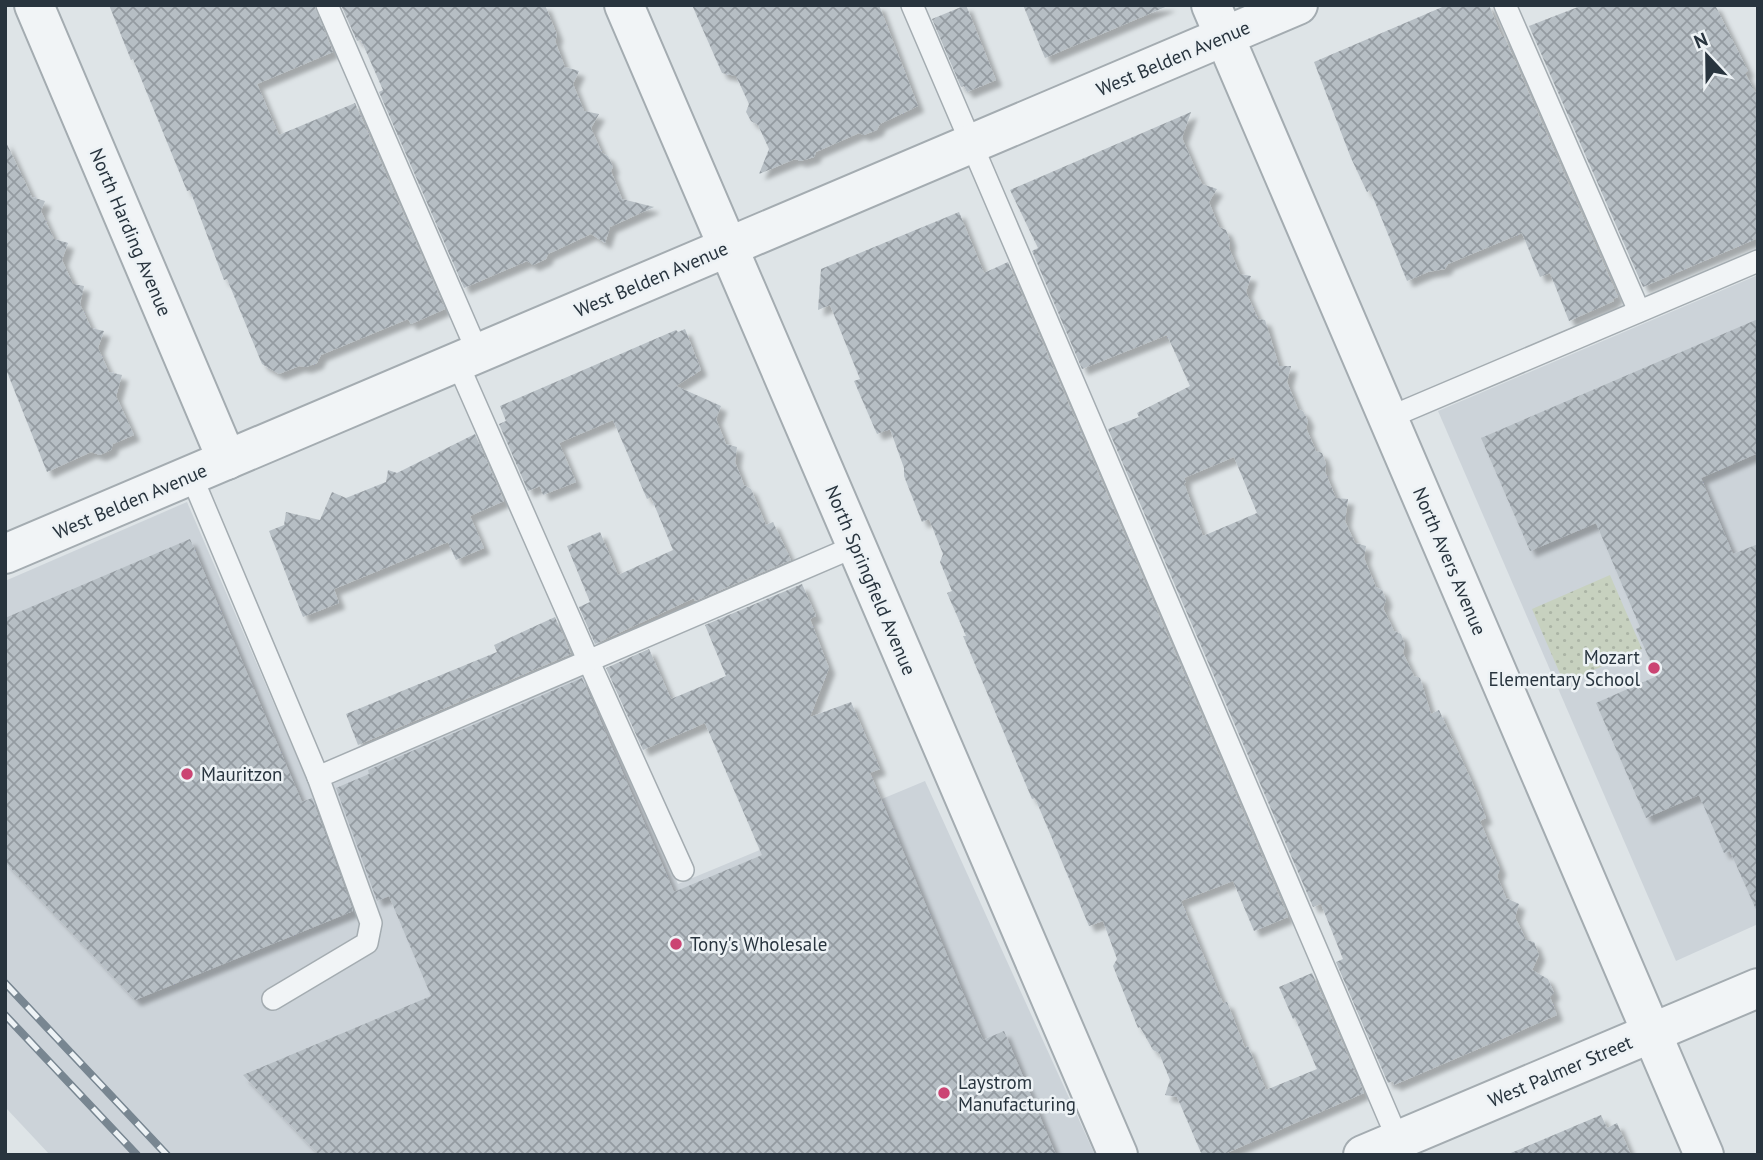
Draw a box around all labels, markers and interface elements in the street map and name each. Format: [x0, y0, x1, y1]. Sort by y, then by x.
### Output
street label: West Belden Avenue [1093, 15, 1253, 101]
north arrow [1672, 21, 1742, 91]
text: N [1690, 27, 1711, 54]
street label: North Harding Avenue [85, 144, 177, 320]
street label: West Belden Avenue [571, 236, 731, 322]
street label: West Belden Avenue [50, 458, 210, 544]
street label: North Springfield Avenue [820, 481, 922, 679]
street label: North Avers Avenue [1408, 483, 1492, 639]
place label: Mozart Elementary School [1489, 645, 1641, 691]
marker: Mozart Elementary School [1646, 660, 1662, 676]
place label: Mauritzon [201, 762, 282, 786]
marker: Mauritzon [179, 766, 195, 782]
place label: Tony's Wholesale [690, 932, 827, 956]
marker: Tony's Wholesale [668, 936, 684, 952]
street label: West Palmer Street [1484, 1030, 1636, 1112]
place label: Laystrom Manufacturing [958, 1070, 1076, 1116]
marker: Laystrom Manufacturing [936, 1085, 952, 1101]

